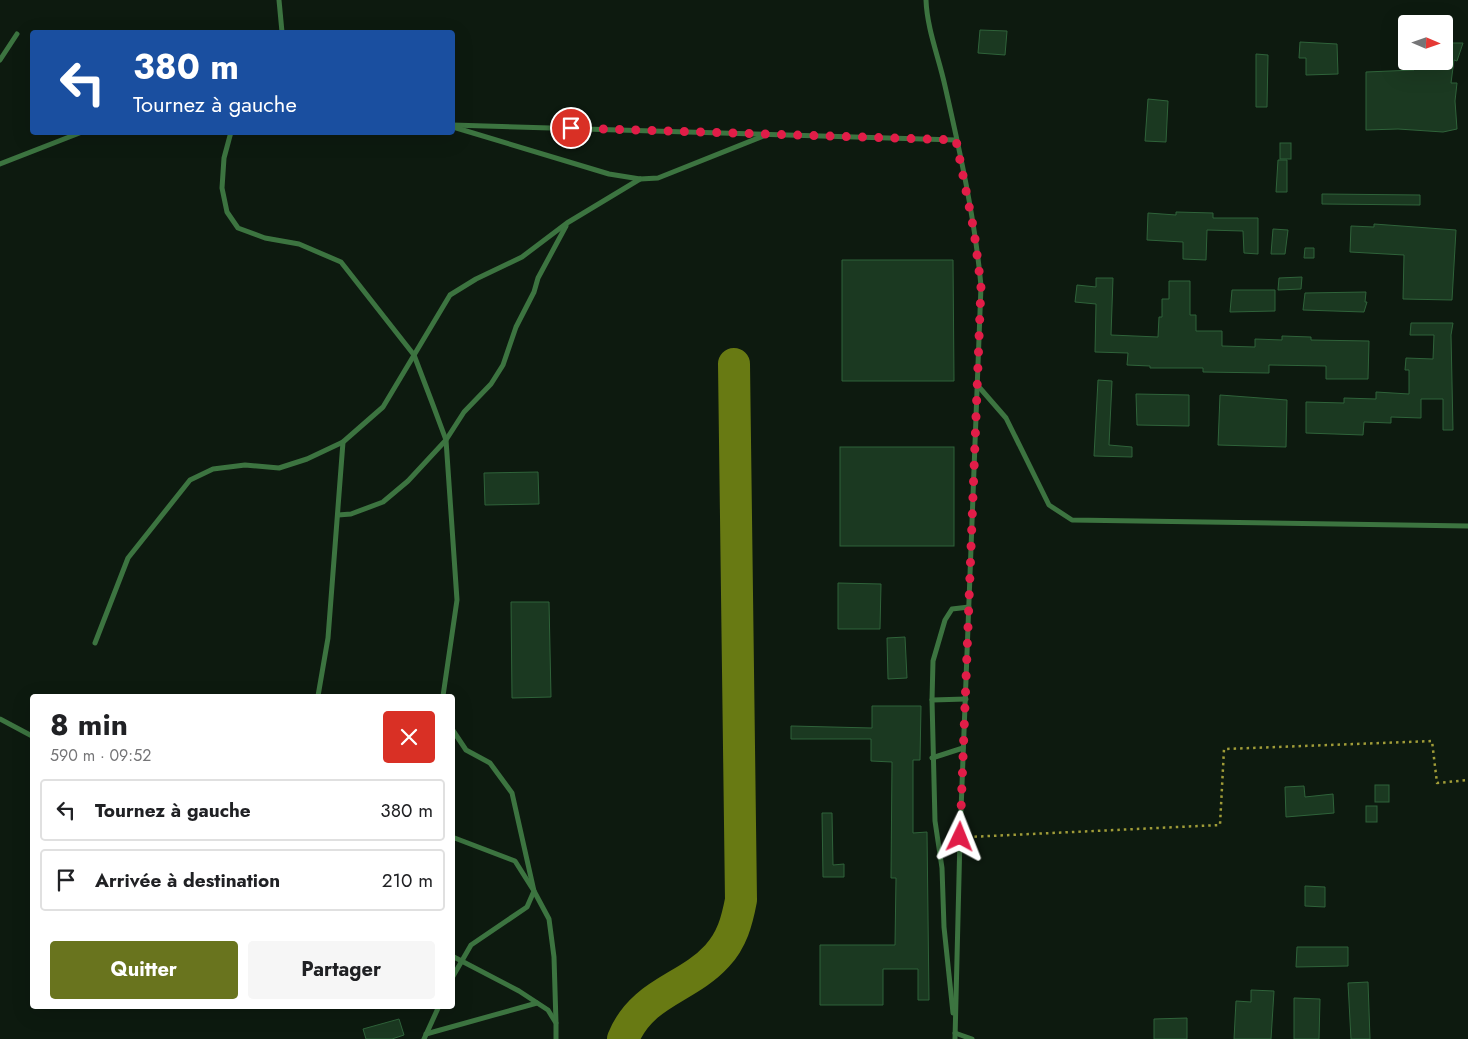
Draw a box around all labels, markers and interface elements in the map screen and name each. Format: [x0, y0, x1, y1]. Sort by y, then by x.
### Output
north arrow [1398, 15, 1452, 70]
map controls [1398, 15, 1453, 70]
text: 380 m [133, 42, 239, 92]
icon: left [50, 50, 115, 115]
text: Tournez à gauche [133, 88, 297, 120]
pin [550, 107, 592, 149]
icon: arrive [557, 114, 585, 142]
text: 8 min [50, 703, 128, 746]
button: close [383, 711, 435, 763]
text: 590 m · 09:52 [50, 744, 151, 767]
icon: left [52, 796, 80, 824]
text: Tournez à gauche [95, 797, 251, 824]
text: 380 m [380, 797, 433, 824]
position arrow [933, 810, 985, 862]
icon: arrive [52, 866, 80, 894]
text: Arrivée à destination [95, 867, 280, 894]
text: 210 m [382, 867, 433, 894]
button: Quitter [50, 941, 238, 999]
button: Partager [248, 941, 435, 999]

